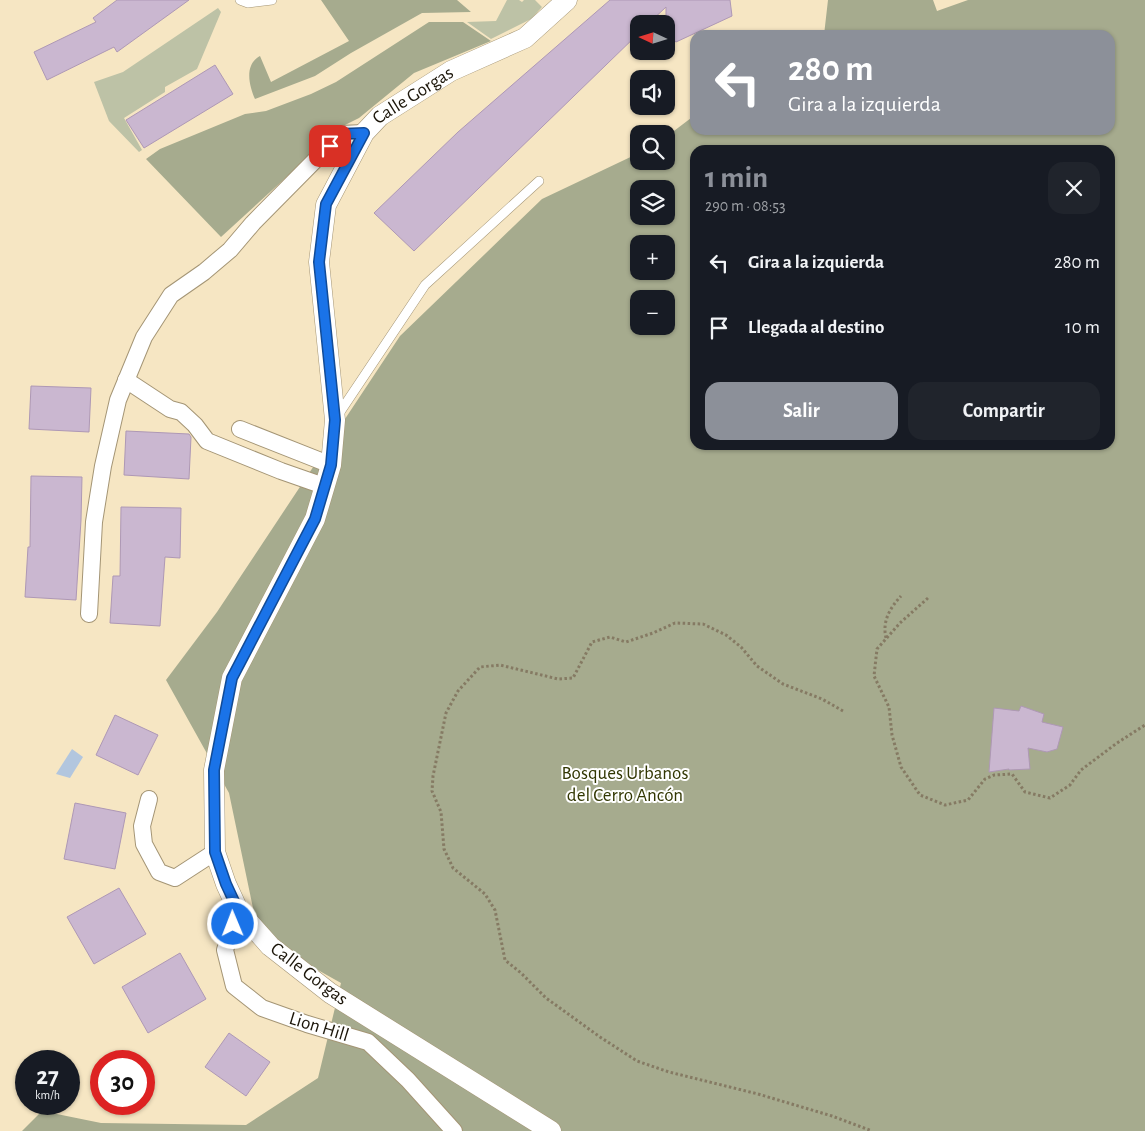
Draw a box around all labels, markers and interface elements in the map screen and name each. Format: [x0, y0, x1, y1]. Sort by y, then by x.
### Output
north arrow [630, 15, 675, 60]
map controls [630, 15, 675, 335]
icon: left [705, 50, 770, 115]
text: 280 m [788, 52, 874, 87]
street label: Calle Gorgas [369, 63, 457, 127]
button: sound [630, 70, 675, 115]
text: Gira a la izquierda [788, 93, 941, 115]
pin [309, 125, 351, 167]
button: search [630, 125, 675, 170]
icon: arrive [316, 132, 344, 160]
button: close [1048, 162, 1100, 214]
text: 1 min [705, 163, 768, 193]
button: layers [630, 180, 675, 225]
text: 290 m · 08:53 [705, 198, 786, 214]
button: + [630, 235, 675, 280]
icon: left [705, 249, 733, 277]
text: Gira a la izquierda [748, 253, 884, 272]
text: 280 m [1054, 253, 1100, 272]
button: − [630, 290, 675, 335]
icon: arrive [705, 314, 733, 342]
text: Llegada al destino [748, 318, 885, 337]
text: 10 m [1065, 318, 1100, 337]
button: Salir [705, 382, 898, 440]
button: Compartir [908, 382, 1100, 440]
park label: Bosques Urbanos del Cerro Ancón [562, 764, 688, 805]
position arrow [206, 897, 258, 949]
street label: Calle Gorgas [267, 939, 351, 1009]
street label: Lion Hill [287, 1009, 351, 1045]
speed limit sign: 30 [90, 1050, 155, 1115]
text: 27 [36, 1064, 59, 1089]
text: km/h [35, 1089, 60, 1101]

